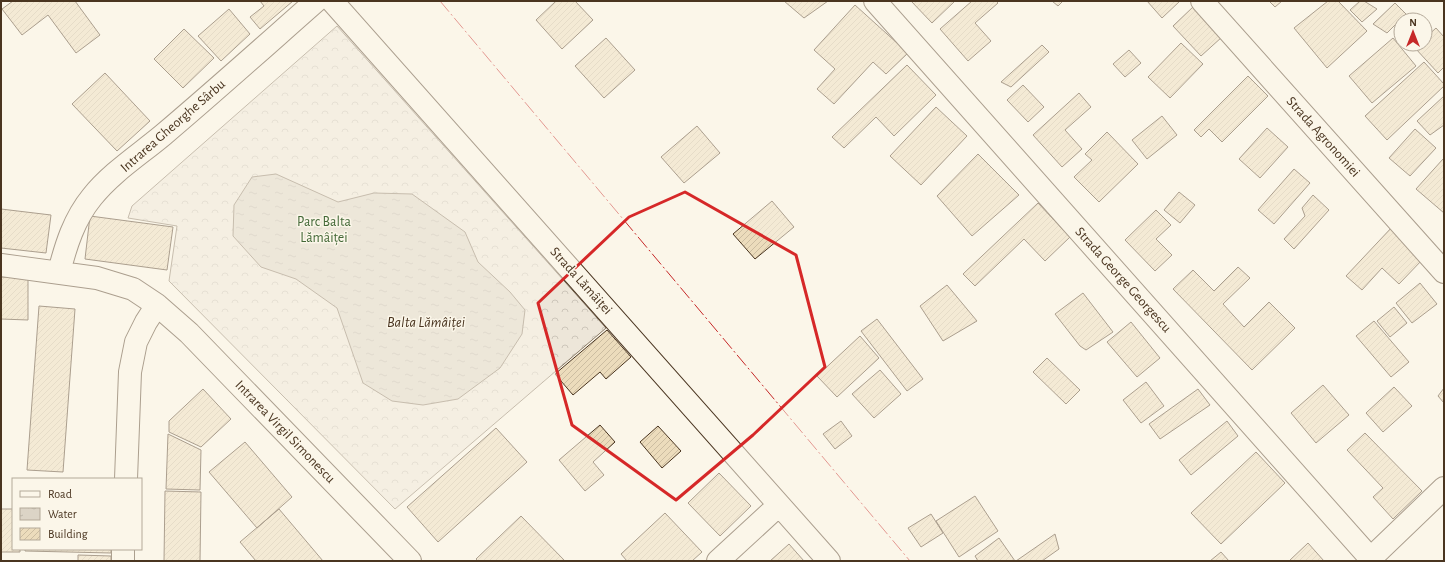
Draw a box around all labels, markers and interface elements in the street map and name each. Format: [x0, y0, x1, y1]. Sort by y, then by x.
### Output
north arrow [1393, 12, 1433, 52]
text: N [1409, 17, 1417, 28]
street label: Intrarea Gheorghe Sârbu [118, 77, 228, 175]
street label: Strada Agronomiei [1284, 94, 1362, 180]
park label: Parc Balta Lămâiței [297, 215, 351, 246]
street label: Strada George Georgescu [1072, 225, 1174, 335]
street label: Strada Lămâiței [547, 245, 615, 318]
water label: Balta Lămâiței [387, 315, 465, 331]
street label: Intrarea Virgil Simonescu [232, 378, 338, 486]
legend [12, 478, 142, 550]
text: Road [48, 488, 72, 500]
text: Water [48, 508, 77, 520]
text: Building [48, 528, 88, 540]

